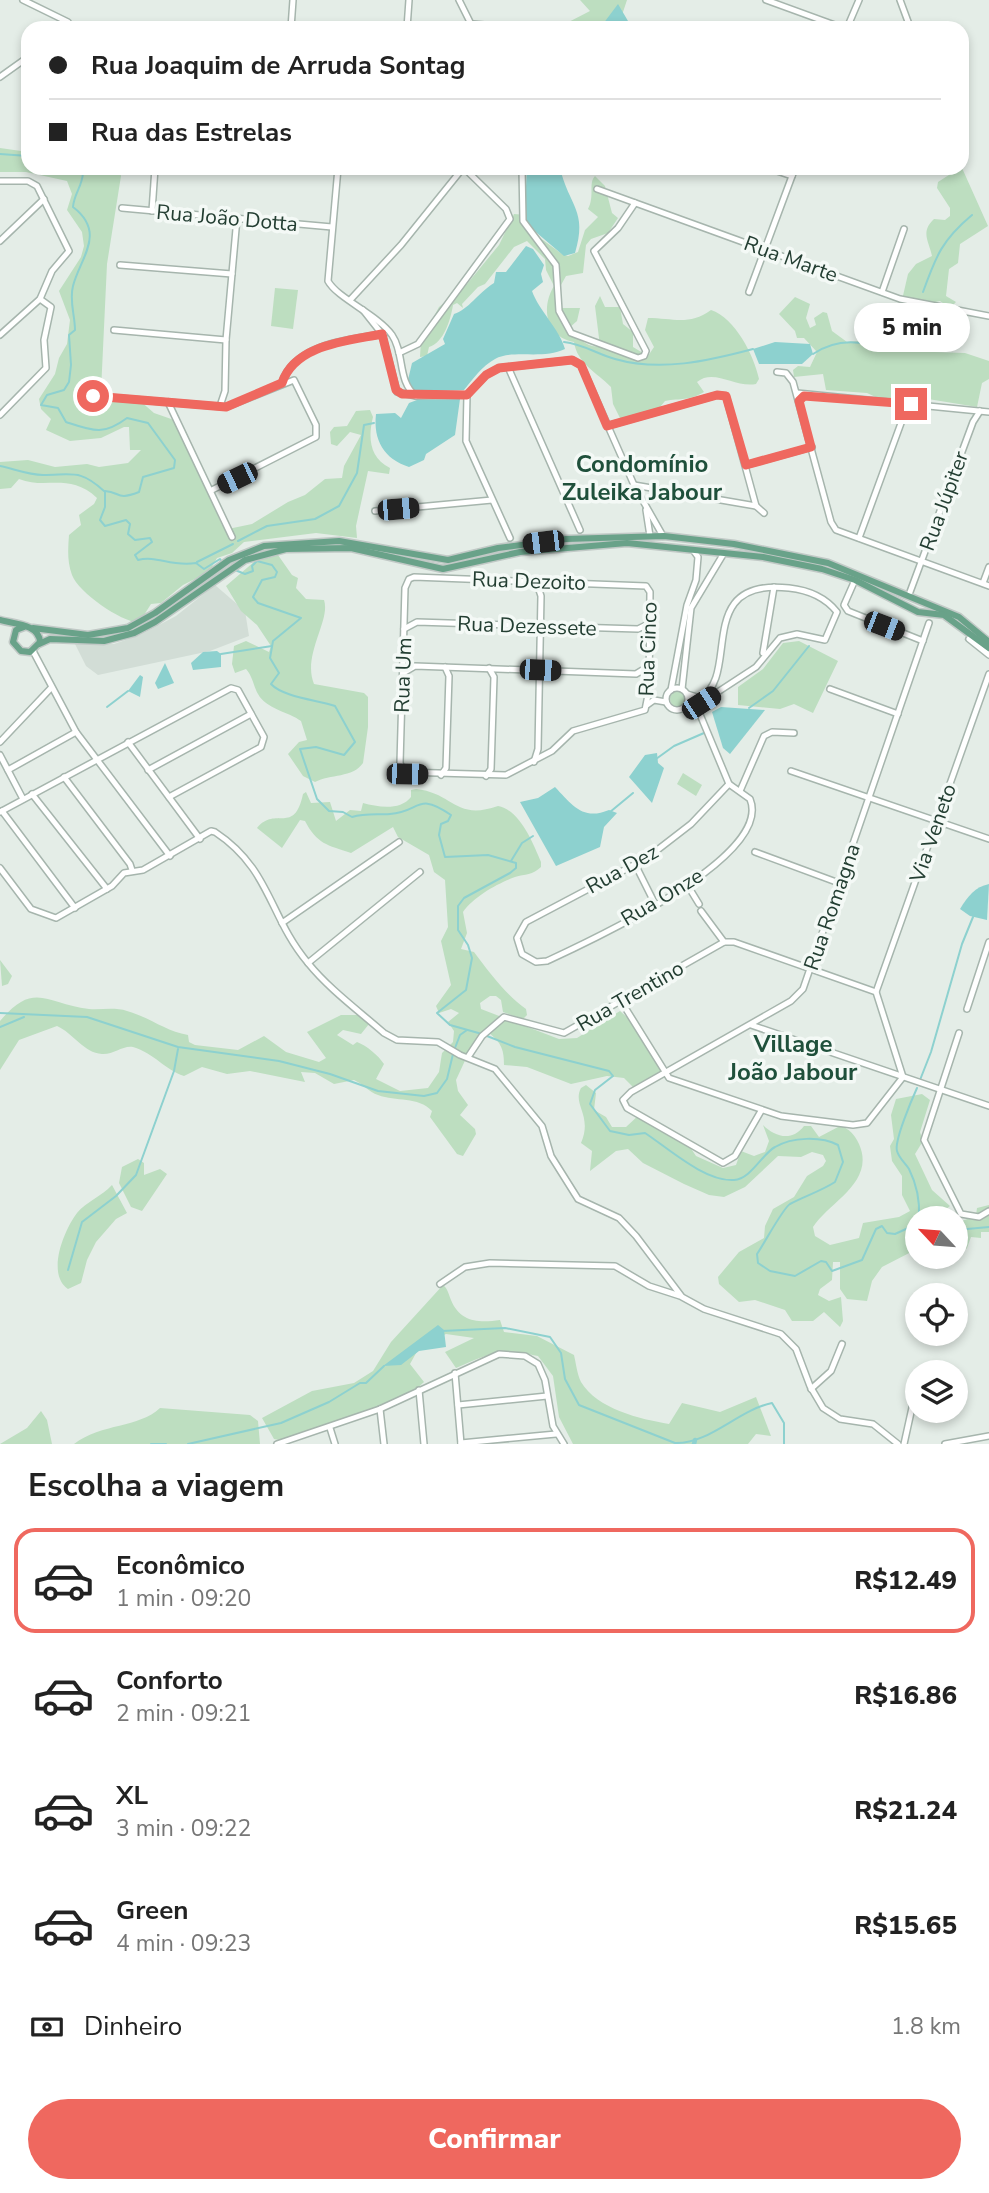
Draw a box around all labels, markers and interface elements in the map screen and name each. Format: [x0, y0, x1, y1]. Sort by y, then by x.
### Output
text: Rua Joaquim de Arruda Sontag [91, 48, 466, 83]
text: Rua das Estrelas [91, 115, 292, 150]
street label: Rua João Dotta [155, 198, 299, 238]
street label: Rua Marte [740, 229, 842, 289]
callout: 5 min [853, 302, 969, 352]
text: 5 min [882, 312, 942, 343]
route start [77, 380, 109, 412]
route end [895, 388, 927, 420]
street label: Rua Júpiter [913, 447, 975, 555]
district label: Condomínio Zuleika Jabour [562, 448, 723, 508]
car [214, 459, 261, 497]
car [377, 497, 420, 521]
car [521, 529, 566, 555]
street label: Rua Dezoito [472, 565, 586, 597]
street label: Rua Cinco [632, 601, 664, 697]
car [861, 609, 908, 643]
street label: Rua Dezessete [457, 610, 597, 642]
street label: Rua Um [388, 637, 418, 713]
car [519, 659, 562, 681]
car [678, 683, 725, 723]
car [386, 763, 429, 785]
street label: Via Veneto [903, 780, 963, 887]
street label: Rua Dez [581, 838, 663, 900]
street label: Rua Romagna [797, 840, 867, 974]
street label: Rua Onze [616, 862, 708, 932]
street label: Rua Trentino [571, 954, 689, 1038]
district label: Village João Jabour [728, 1028, 858, 1088]
north arrow [905, 1206, 968, 1269]
map controls [905, 1206, 968, 1423]
button: locate [905, 1283, 968, 1346]
button: layers [905, 1360, 968, 1423]
text: Escolha a viagem [28, 1464, 284, 1507]
text: Econômico [116, 1548, 245, 1583]
icon: car [32, 1549, 95, 1612]
text: R$12.49 [854, 1563, 957, 1598]
text: 1 min · 09:20 [116, 1583, 251, 1614]
text: Conforto [116, 1663, 223, 1698]
icon: car [32, 1664, 95, 1727]
text: R$16.86 [854, 1678, 957, 1713]
text: 2 min · 09:21 [116, 1698, 251, 1729]
text: XL [116, 1778, 148, 1813]
icon: car [32, 1779, 95, 1842]
text: R$21.24 [854, 1793, 957, 1828]
text: 3 min · 09:22 [116, 1813, 251, 1844]
text: Green [116, 1893, 189, 1928]
icon: car [32, 1894, 95, 1957]
text: R$15.65 [854, 1908, 957, 1943]
text: 4 min · 09:23 [116, 1928, 251, 1959]
icon: cash [28, 2008, 66, 2046]
text: Dinheiro [84, 2009, 182, 2044]
text: 1.8 km [891, 2011, 961, 2042]
button: Confirmar [28, 2099, 961, 2179]

